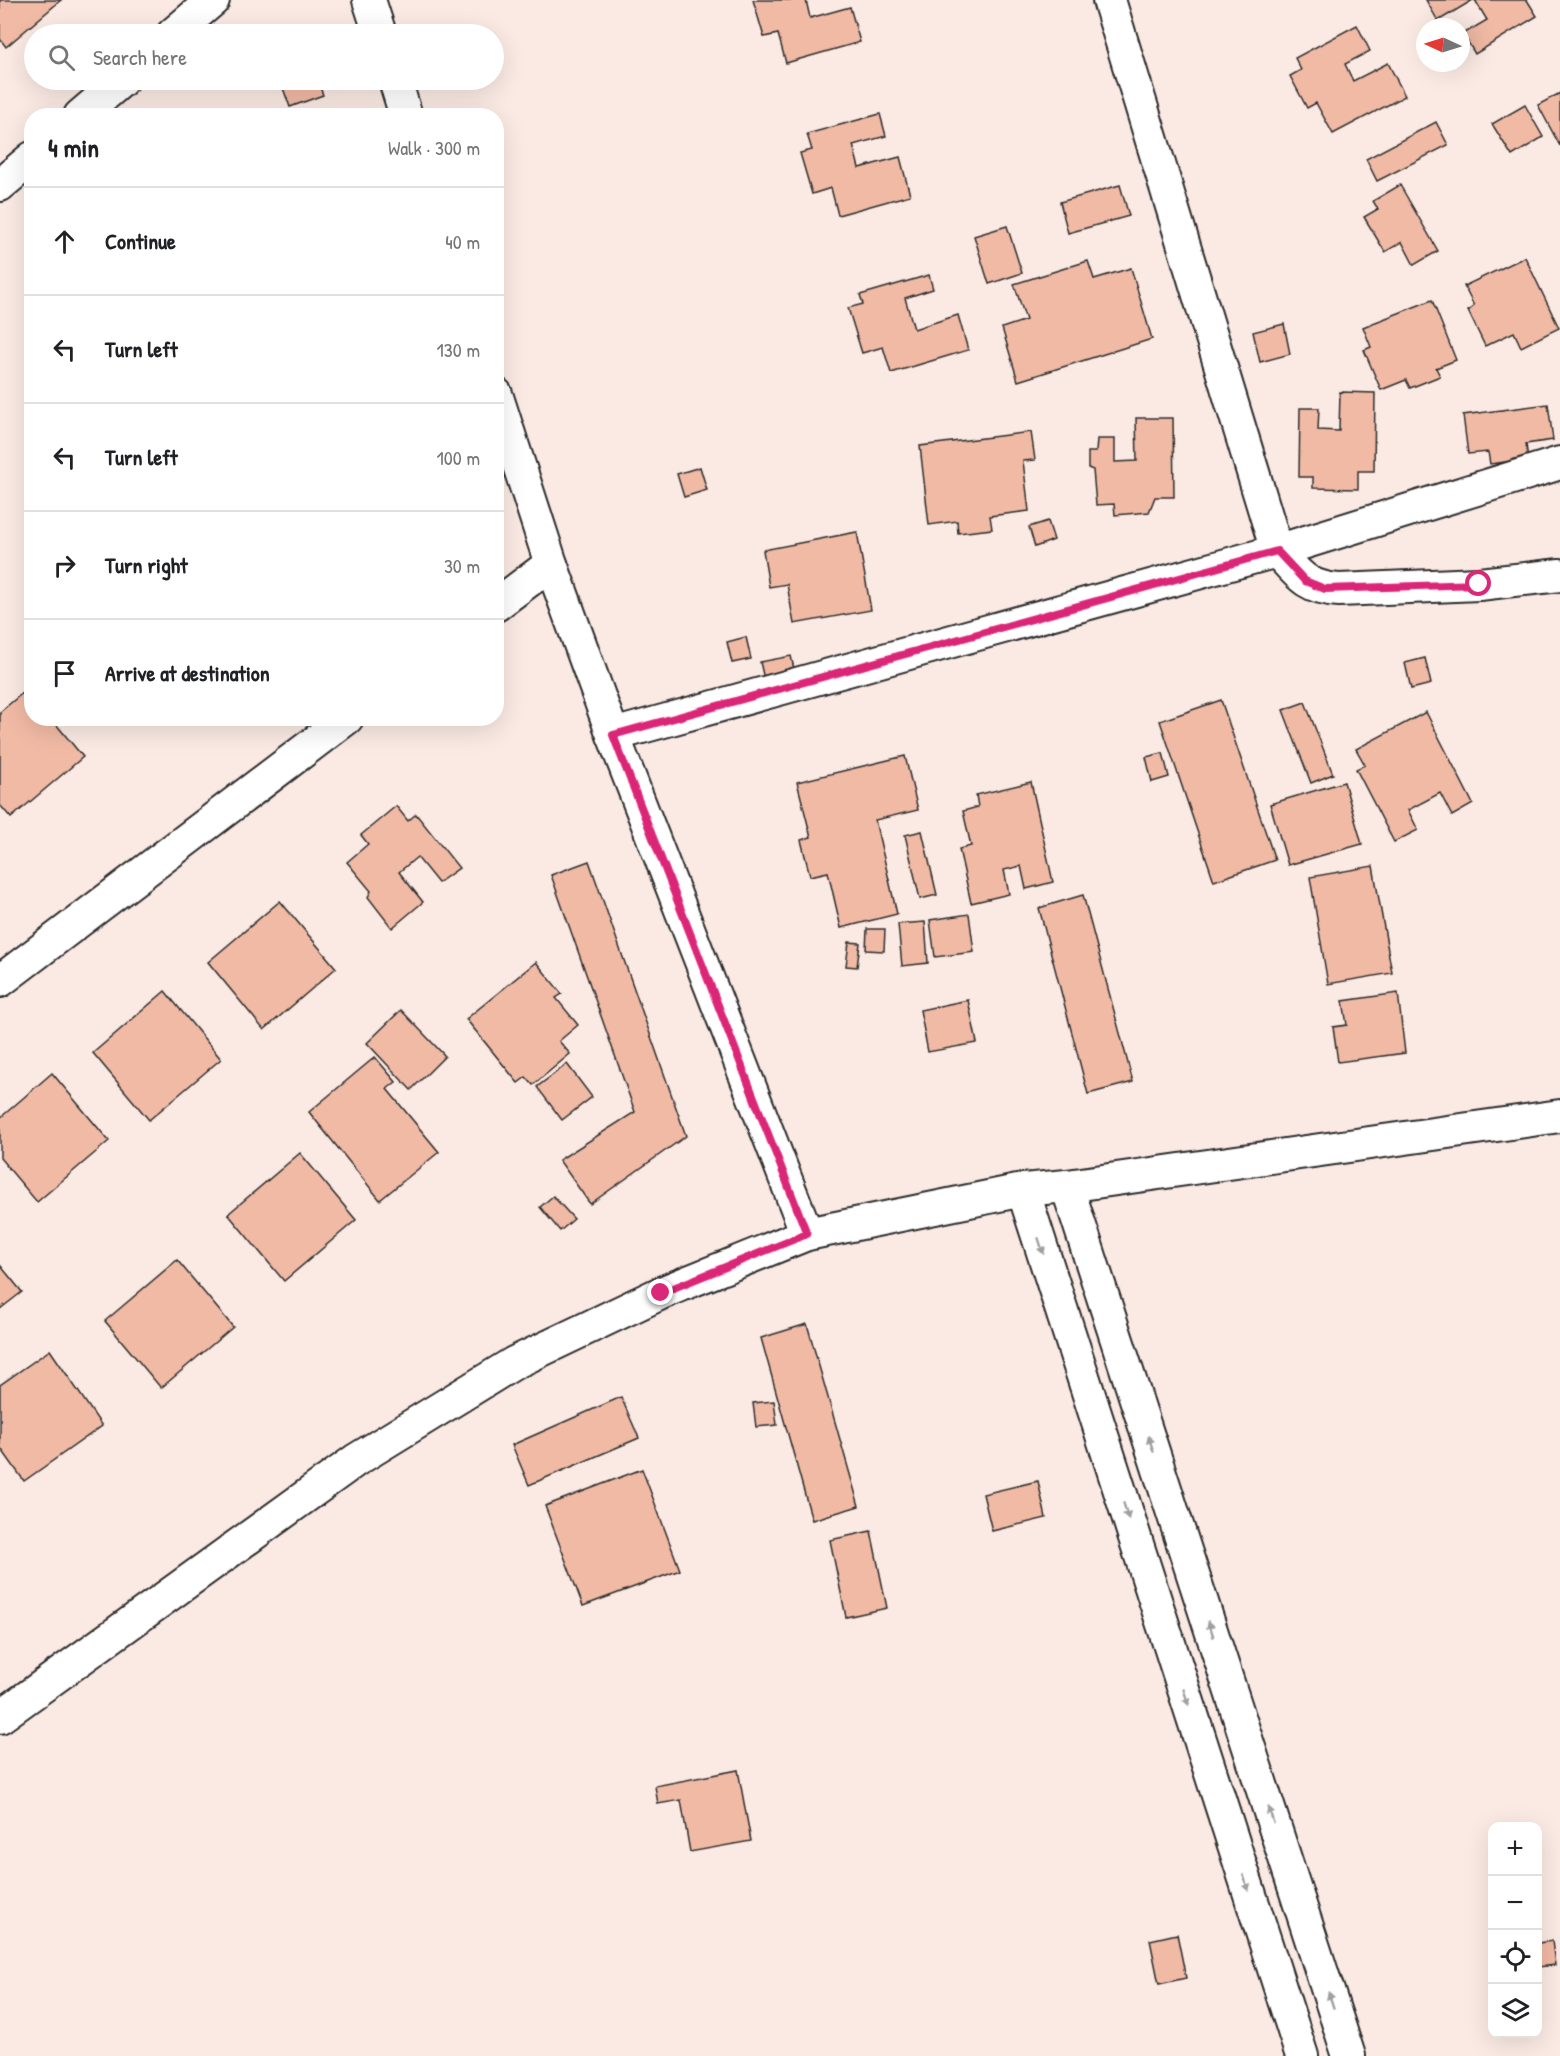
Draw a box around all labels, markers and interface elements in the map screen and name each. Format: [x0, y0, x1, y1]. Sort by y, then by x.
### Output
north arrow [1416, 18, 1470, 72]
search box [24, 24, 504, 90]
icon: search [45, 41, 78, 74]
text: Search here [93, 42, 187, 72]
text: 4 min [48, 130, 99, 165]
text: Walk · 300 m [388, 134, 480, 161]
icon: ahead [48, 225, 81, 258]
text: Continue [105, 226, 176, 256]
text: 40 m [445, 228, 480, 255]
icon: left [48, 333, 81, 366]
text: Turn left [105, 334, 178, 364]
text: 130 m [437, 336, 480, 363]
icon: left [48, 441, 81, 474]
text: Turn left [105, 442, 178, 472]
text: 100 m [437, 444, 480, 471]
icon: right [48, 549, 81, 582]
text: Turn right [105, 550, 188, 580]
text: 30 m [444, 552, 480, 579]
route start [1465, 570, 1491, 596]
icon: arrive [48, 657, 81, 690]
text: Arrive at destination [105, 658, 270, 688]
one-way arrow [1037, 1237, 1046, 1255]
route end [647, 1279, 673, 1305]
one-way arrow [1145, 1435, 1155, 1453]
one-way arrow [1122, 1502, 1132, 1520]
one-way arrow [1205, 1620, 1215, 1638]
one-way arrow [1182, 1688, 1191, 1706]
one-way arrow [1265, 1806, 1275, 1824]
map controls [1488, 1822, 1542, 2038]
button: + [1488, 1822, 1542, 1876]
one-way arrow [1242, 1874, 1251, 1892]
button: − [1488, 1876, 1542, 1930]
button: locate [1488, 1930, 1542, 1984]
button: layers [1488, 1984, 1542, 2038]
one-way arrow [1326, 1991, 1335, 2009]

